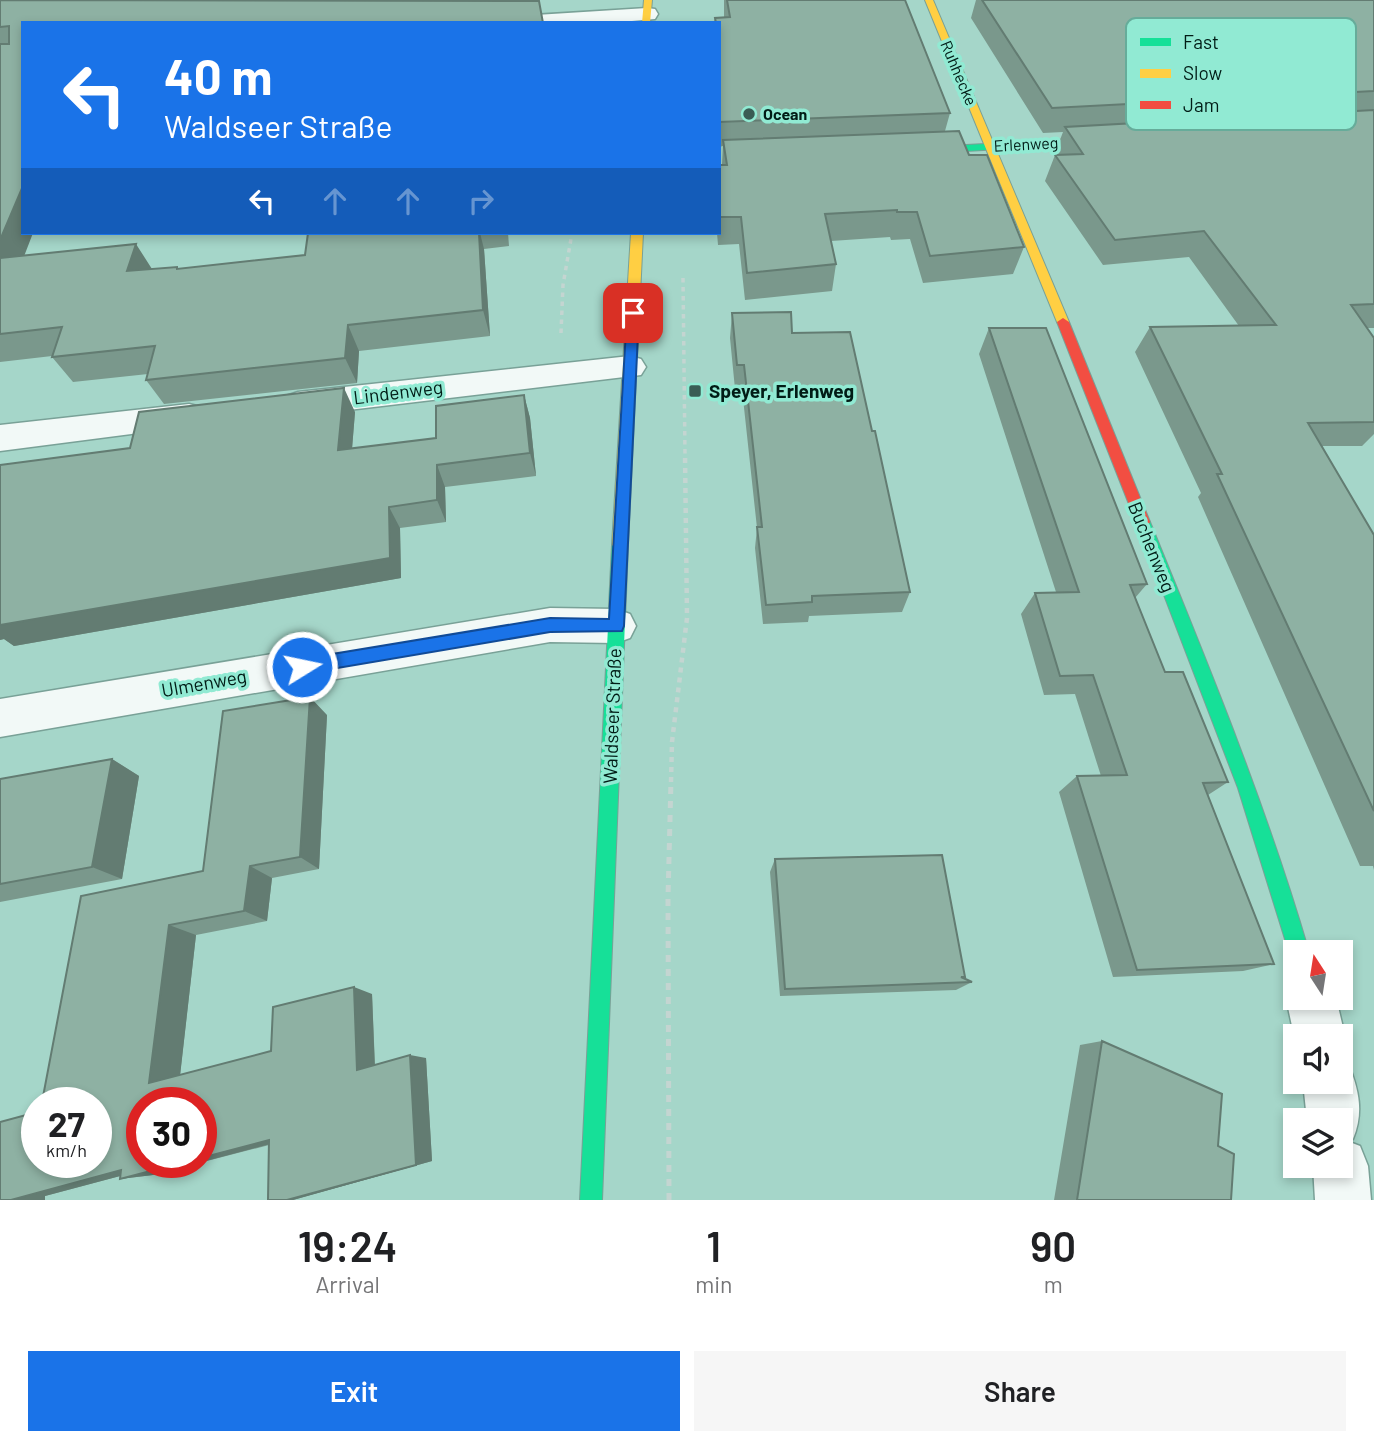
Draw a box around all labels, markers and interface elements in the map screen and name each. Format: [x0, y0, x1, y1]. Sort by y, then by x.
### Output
legend [1126, 18, 1356, 130]
text: Fast [1183, 30, 1219, 53]
street label: Ruhhecke [937, 38, 982, 108]
text: 40 m [164, 46, 272, 105]
icon: left [49, 49, 140, 140]
text: Slow [1183, 61, 1222, 84]
text: Jam [1183, 93, 1219, 116]
place label: Ocean [763, 104, 807, 123]
text: Waldseer Straße [164, 106, 392, 144]
marker: Ocean [741, 106, 757, 122]
street label: Erlenweg [993, 132, 1059, 155]
icon: left [243, 182, 281, 220]
icon: ahead [316, 182, 354, 220]
icon: ahead [389, 182, 427, 220]
icon: right [462, 182, 500, 220]
pin [603, 283, 663, 343]
icon: arrive [614, 294, 652, 332]
street label: Lindenweg [352, 375, 444, 408]
place label: Speyer, Erlenweg [709, 379, 854, 402]
marker: Speyer, Erlenweg [687, 383, 703, 399]
street label: Buchenweg [1124, 498, 1181, 595]
position arrow [265, 630, 339, 704]
street label: Waldseer Straße [598, 648, 625, 784]
street label: Ulmenweg [160, 664, 248, 701]
north arrow [1283, 940, 1353, 1010]
map controls [1283, 940, 1353, 1178]
button: sound [1283, 1024, 1353, 1094]
speed limit sign: 30 [126, 1087, 217, 1178]
text: 27 [48, 1102, 85, 1144]
button: layers [1283, 1108, 1353, 1178]
text: km/h [46, 1139, 87, 1161]
text: 19:24 [298, 1220, 397, 1270]
text: 1 [706, 1220, 721, 1270]
text: 90 [1030, 1220, 1076, 1270]
text: Arrival [315, 1270, 380, 1298]
text: min [695, 1270, 732, 1298]
text: m [1044, 1270, 1063, 1298]
button: Exit [28, 1351, 680, 1431]
button: Share [694, 1351, 1346, 1431]

